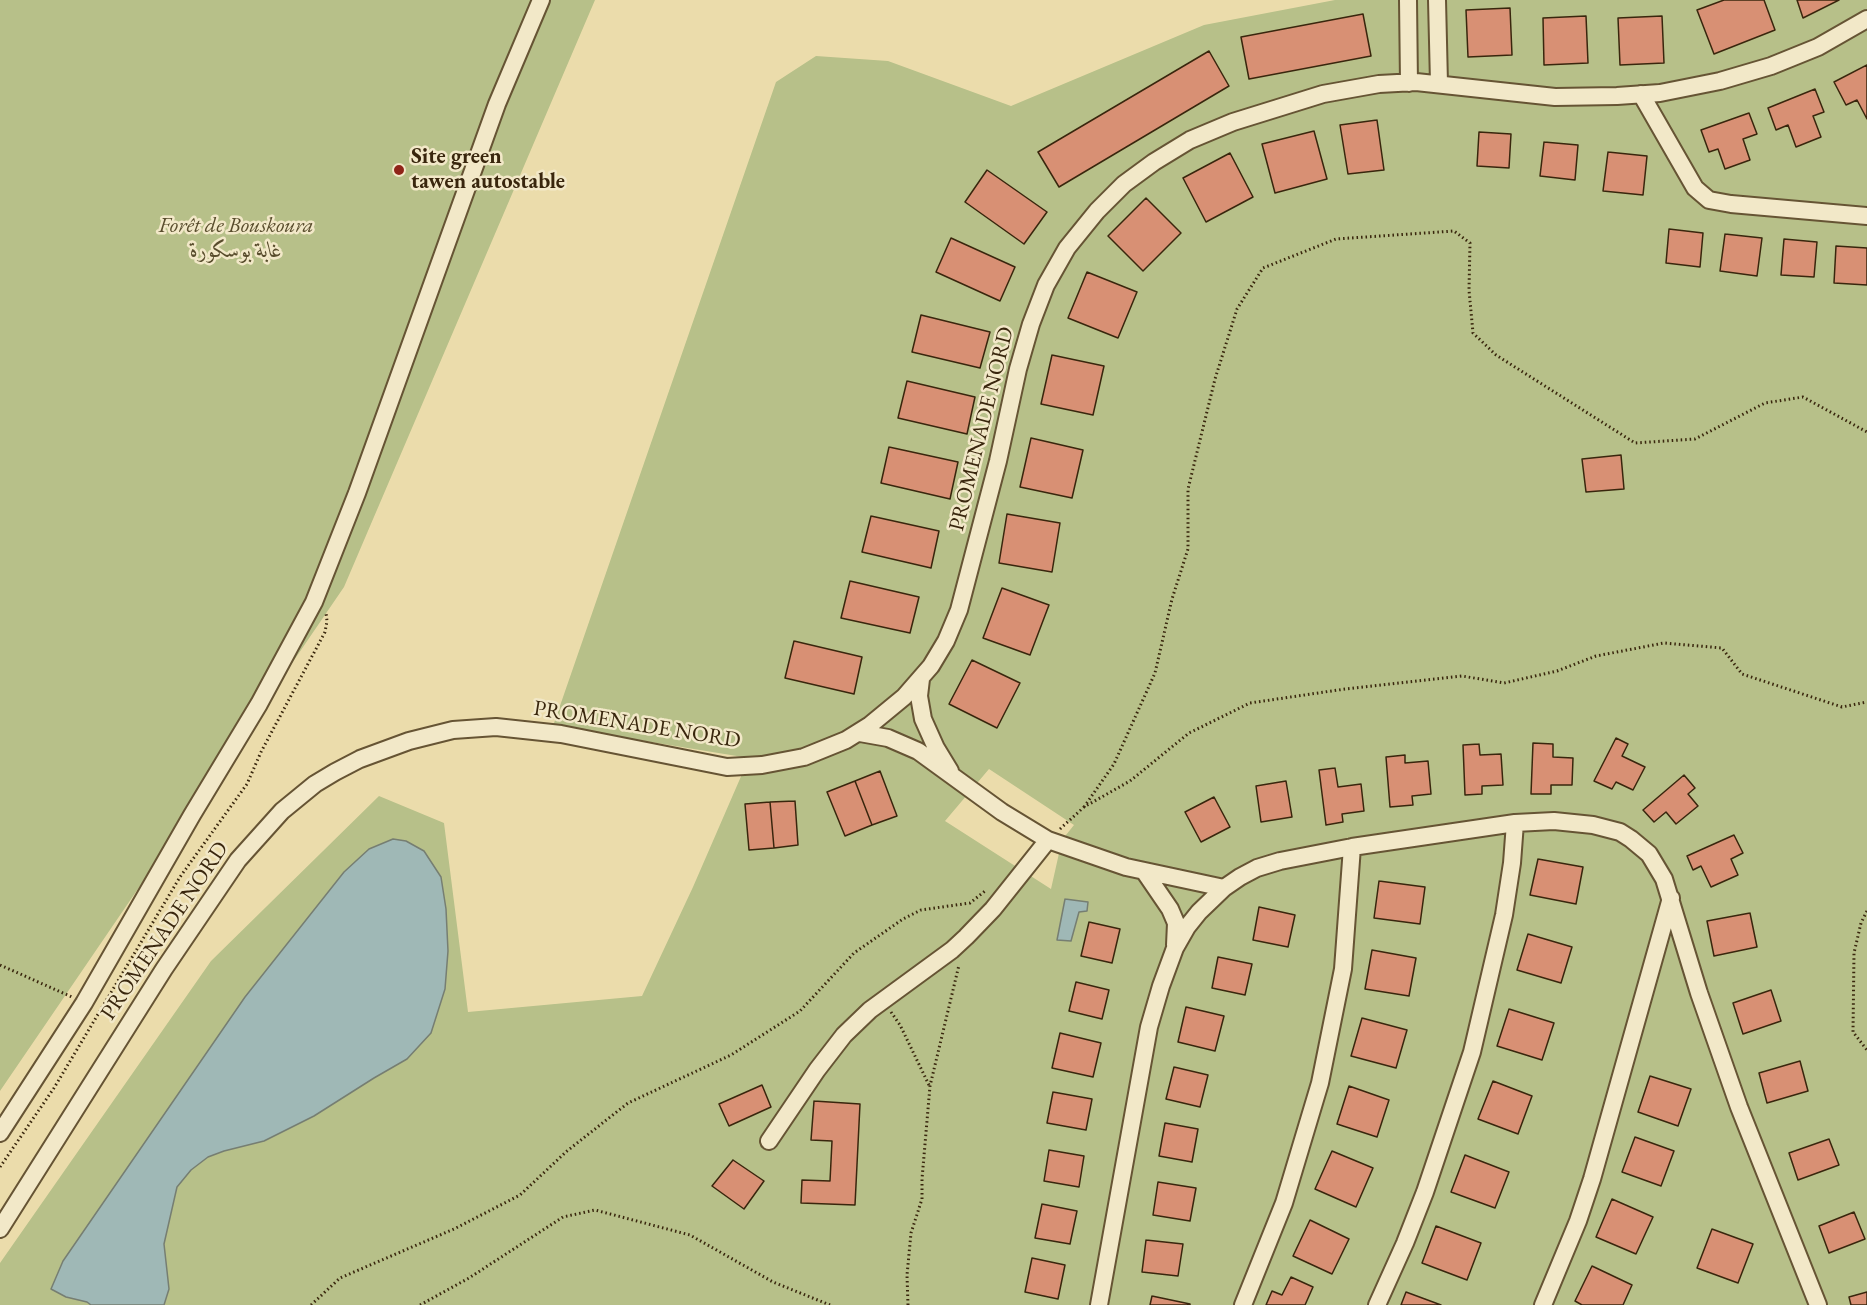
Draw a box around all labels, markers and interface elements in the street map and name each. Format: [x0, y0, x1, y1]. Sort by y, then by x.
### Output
place label: Site green tawen autostable [411, 144, 565, 196]
marker: Site green tawen autostable [392, 163, 406, 177]
park label: Forêt de Bouskoura غابة بوسكورة [159, 213, 313, 264]
street label: PROMENADE NORD [944, 324, 1020, 534]
street label: PROMENADE NORD [532, 696, 742, 754]
street label: PROMENADE NORD [96, 837, 234, 1025]

